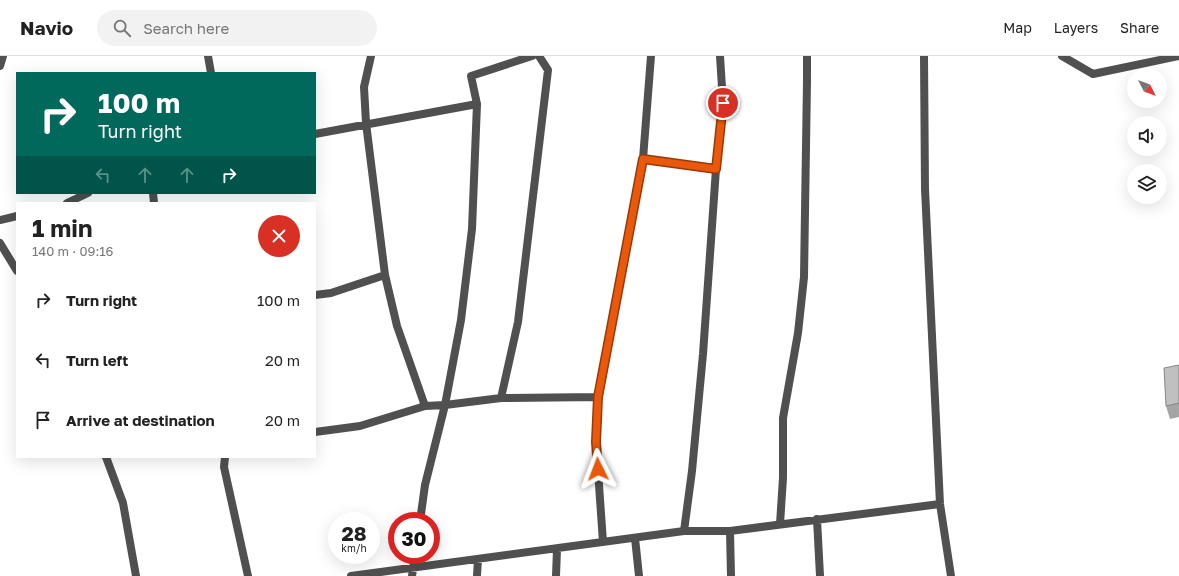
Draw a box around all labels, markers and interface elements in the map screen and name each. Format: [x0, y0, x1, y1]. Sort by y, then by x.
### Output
search box [97, 10, 377, 46]
text: Navio [20, 16, 73, 39]
icon: search [111, 17, 133, 39]
text: Search here [143, 19, 229, 37]
text: Map [1003, 19, 1032, 36]
text: Layers [1054, 19, 1098, 36]
text: Share [1120, 19, 1159, 36]
north arrow [1127, 68, 1167, 108]
map controls [1127, 68, 1167, 204]
text: 100 m [98, 86, 180, 119]
pin [706, 86, 740, 120]
icon: right [32, 88, 84, 140]
icon: arrive [712, 92, 734, 114]
button: sound [1127, 116, 1167, 156]
text: Turn right [98, 120, 182, 142]
icon: left [92, 164, 114, 186]
icon: ahead [134, 164, 156, 186]
icon: ahead [176, 164, 198, 186]
icon: right [218, 164, 240, 186]
button: layers [1127, 164, 1167, 204]
text: 1 min [32, 213, 92, 242]
button: close [258, 215, 300, 257]
text: 140 m · 09:16 [32, 243, 113, 259]
icon: right [32, 289, 54, 311]
text: Turn right [66, 291, 137, 309]
text: 100 m [257, 291, 300, 309]
icon: left [32, 349, 54, 371]
text: Turn left [66, 351, 128, 369]
text: 20 m [265, 351, 300, 369]
icon: arrive [32, 409, 54, 431]
text: Arrive at destination [66, 411, 215, 429]
text: 20 m [265, 411, 300, 429]
position arrow [577, 448, 619, 490]
speed limit sign: 30 [388, 512, 440, 564]
text: 28 [341, 521, 366, 545]
text: km/h [341, 542, 367, 554]

